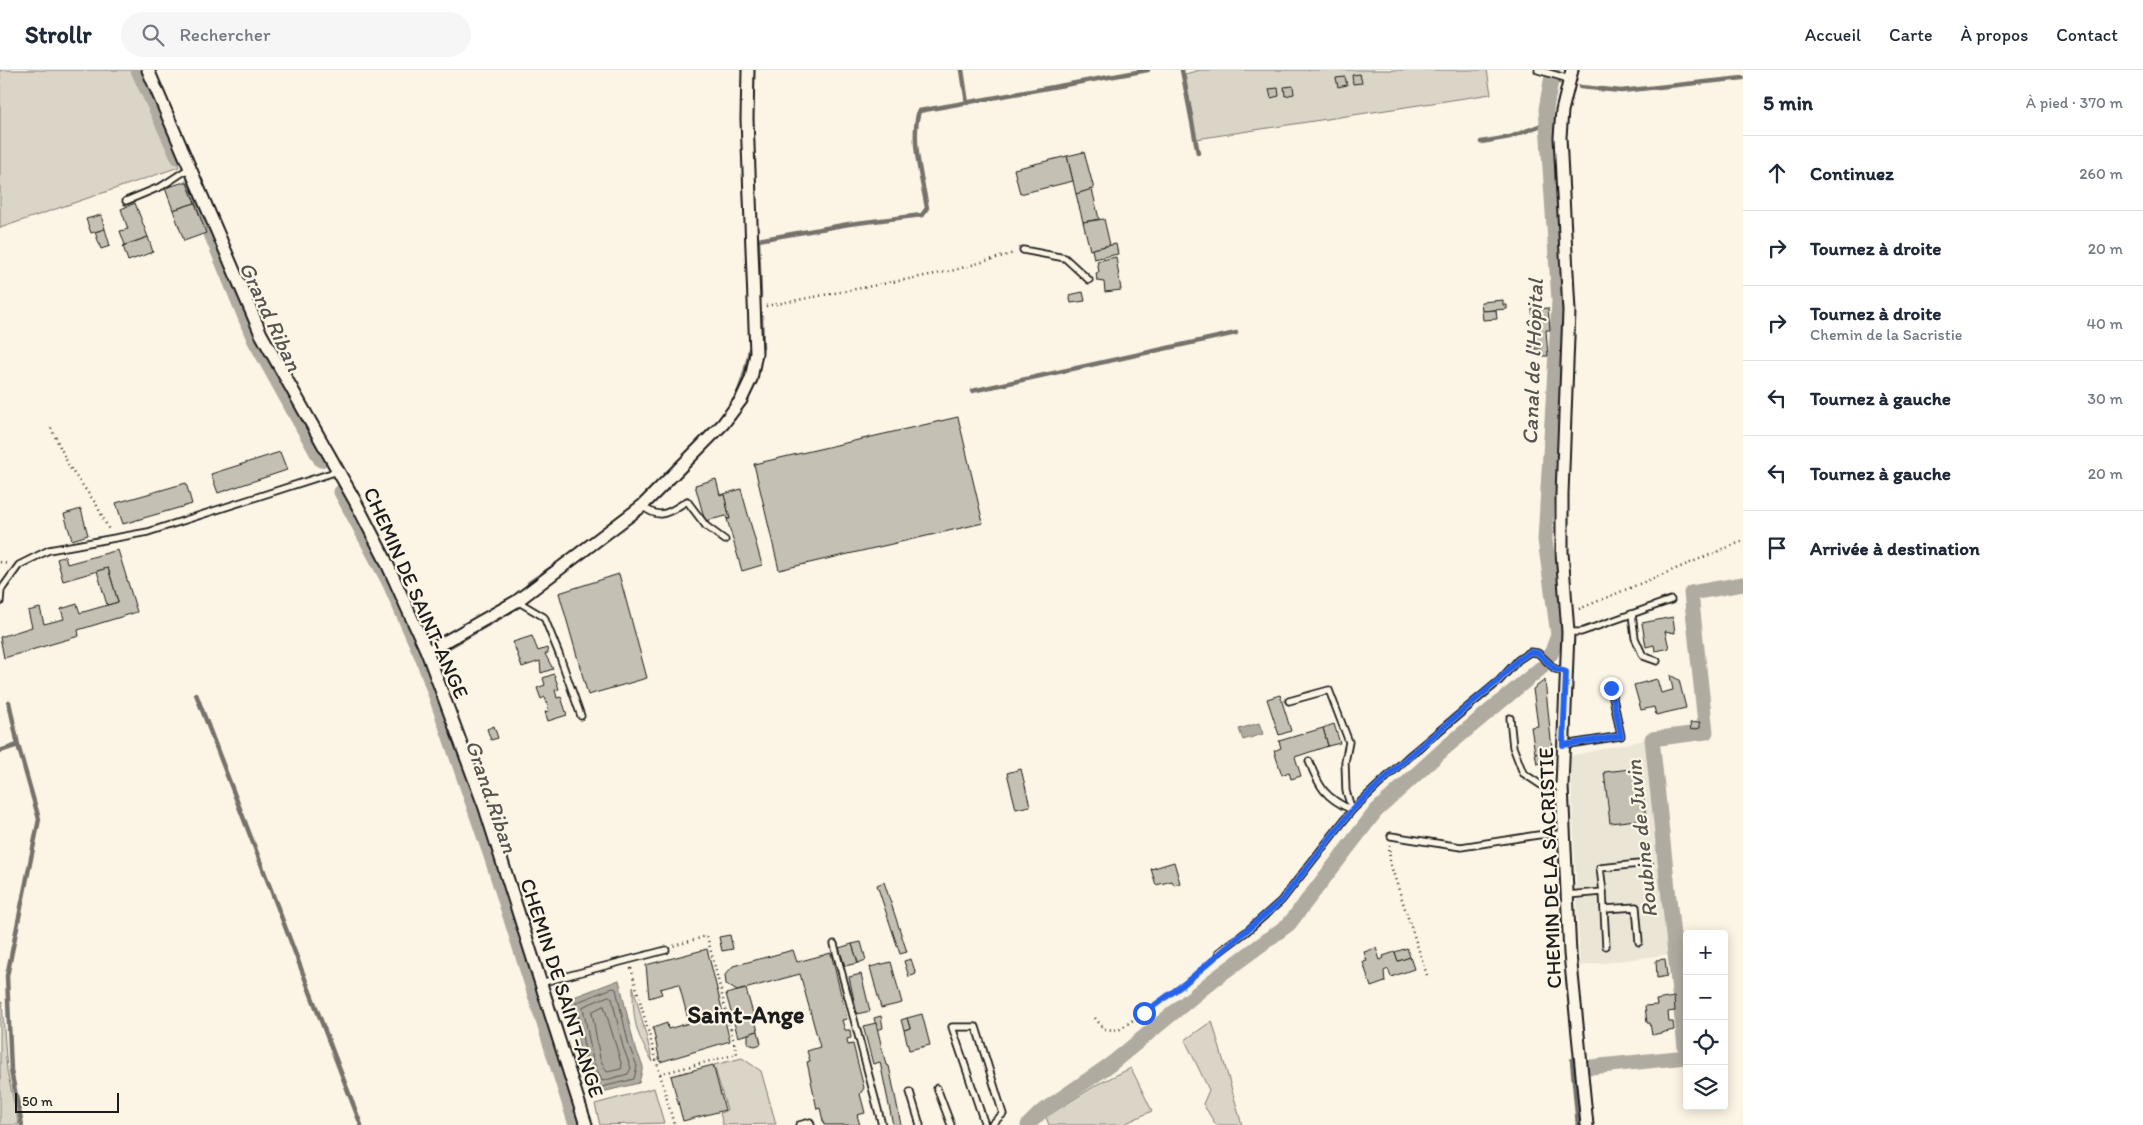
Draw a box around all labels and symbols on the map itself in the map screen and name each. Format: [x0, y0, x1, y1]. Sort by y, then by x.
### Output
water label: Grand Riban [233, 257, 308, 376]
water label: Canal de l'Hôpital [1516, 277, 1549, 446]
street label: CHEMIN DE SAINT-ANGE [359, 483, 474, 702]
route end [1600, 677, 1623, 700]
water label: Grand Riban [460, 736, 524, 857]
street label: CHEMIN DE LA SACRISTIE [1533, 747, 1566, 989]
water label: Roubine de Juvin [1620, 758, 1663, 919]
street label: CHEMIN DE SAINT-ANGE [515, 875, 610, 1101]
district label: Saint-Ange [687, 1000, 805, 1030]
route start [1133, 1002, 1156, 1025]
scale bar [15, 1090, 119, 1113]

